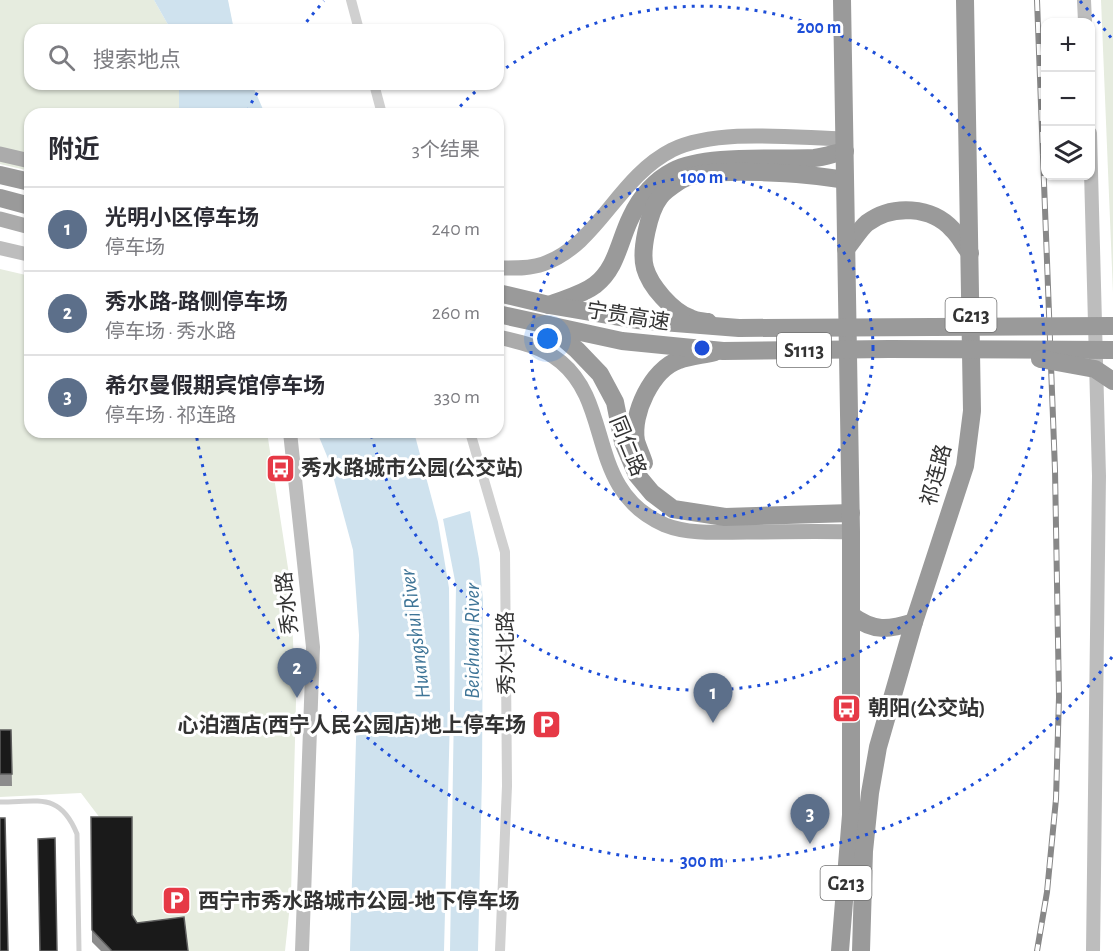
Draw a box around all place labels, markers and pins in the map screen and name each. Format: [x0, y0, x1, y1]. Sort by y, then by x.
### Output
centre of rings [692, 338, 712, 358]
bus stop icon: 秀水路城市公园(公交站) [264, 452, 296, 484]
place label: 秀水路城市公园(公交站) [301, 456, 524, 479]
pin: 2 [278, 648, 316, 698]
pin: 1 [694, 674, 732, 723]
bus stop icon: 朝阳(公交站) [831, 692, 863, 724]
place label: 朝阳(公交站) [868, 696, 986, 719]
parking icon: 心泊酒店(西宁人民公园店)地上停车场 [531, 709, 563, 741]
place label: 心泊酒店(西宁人民公园店)地上停车场 [178, 713, 526, 736]
pin: 3 [790, 794, 830, 844]
parking icon: 西宁市秀水路城市公园-地下停车场 [161, 885, 193, 917]
place label: 西宁市秀水路城市公园-地下停车场 [198, 889, 519, 912]

